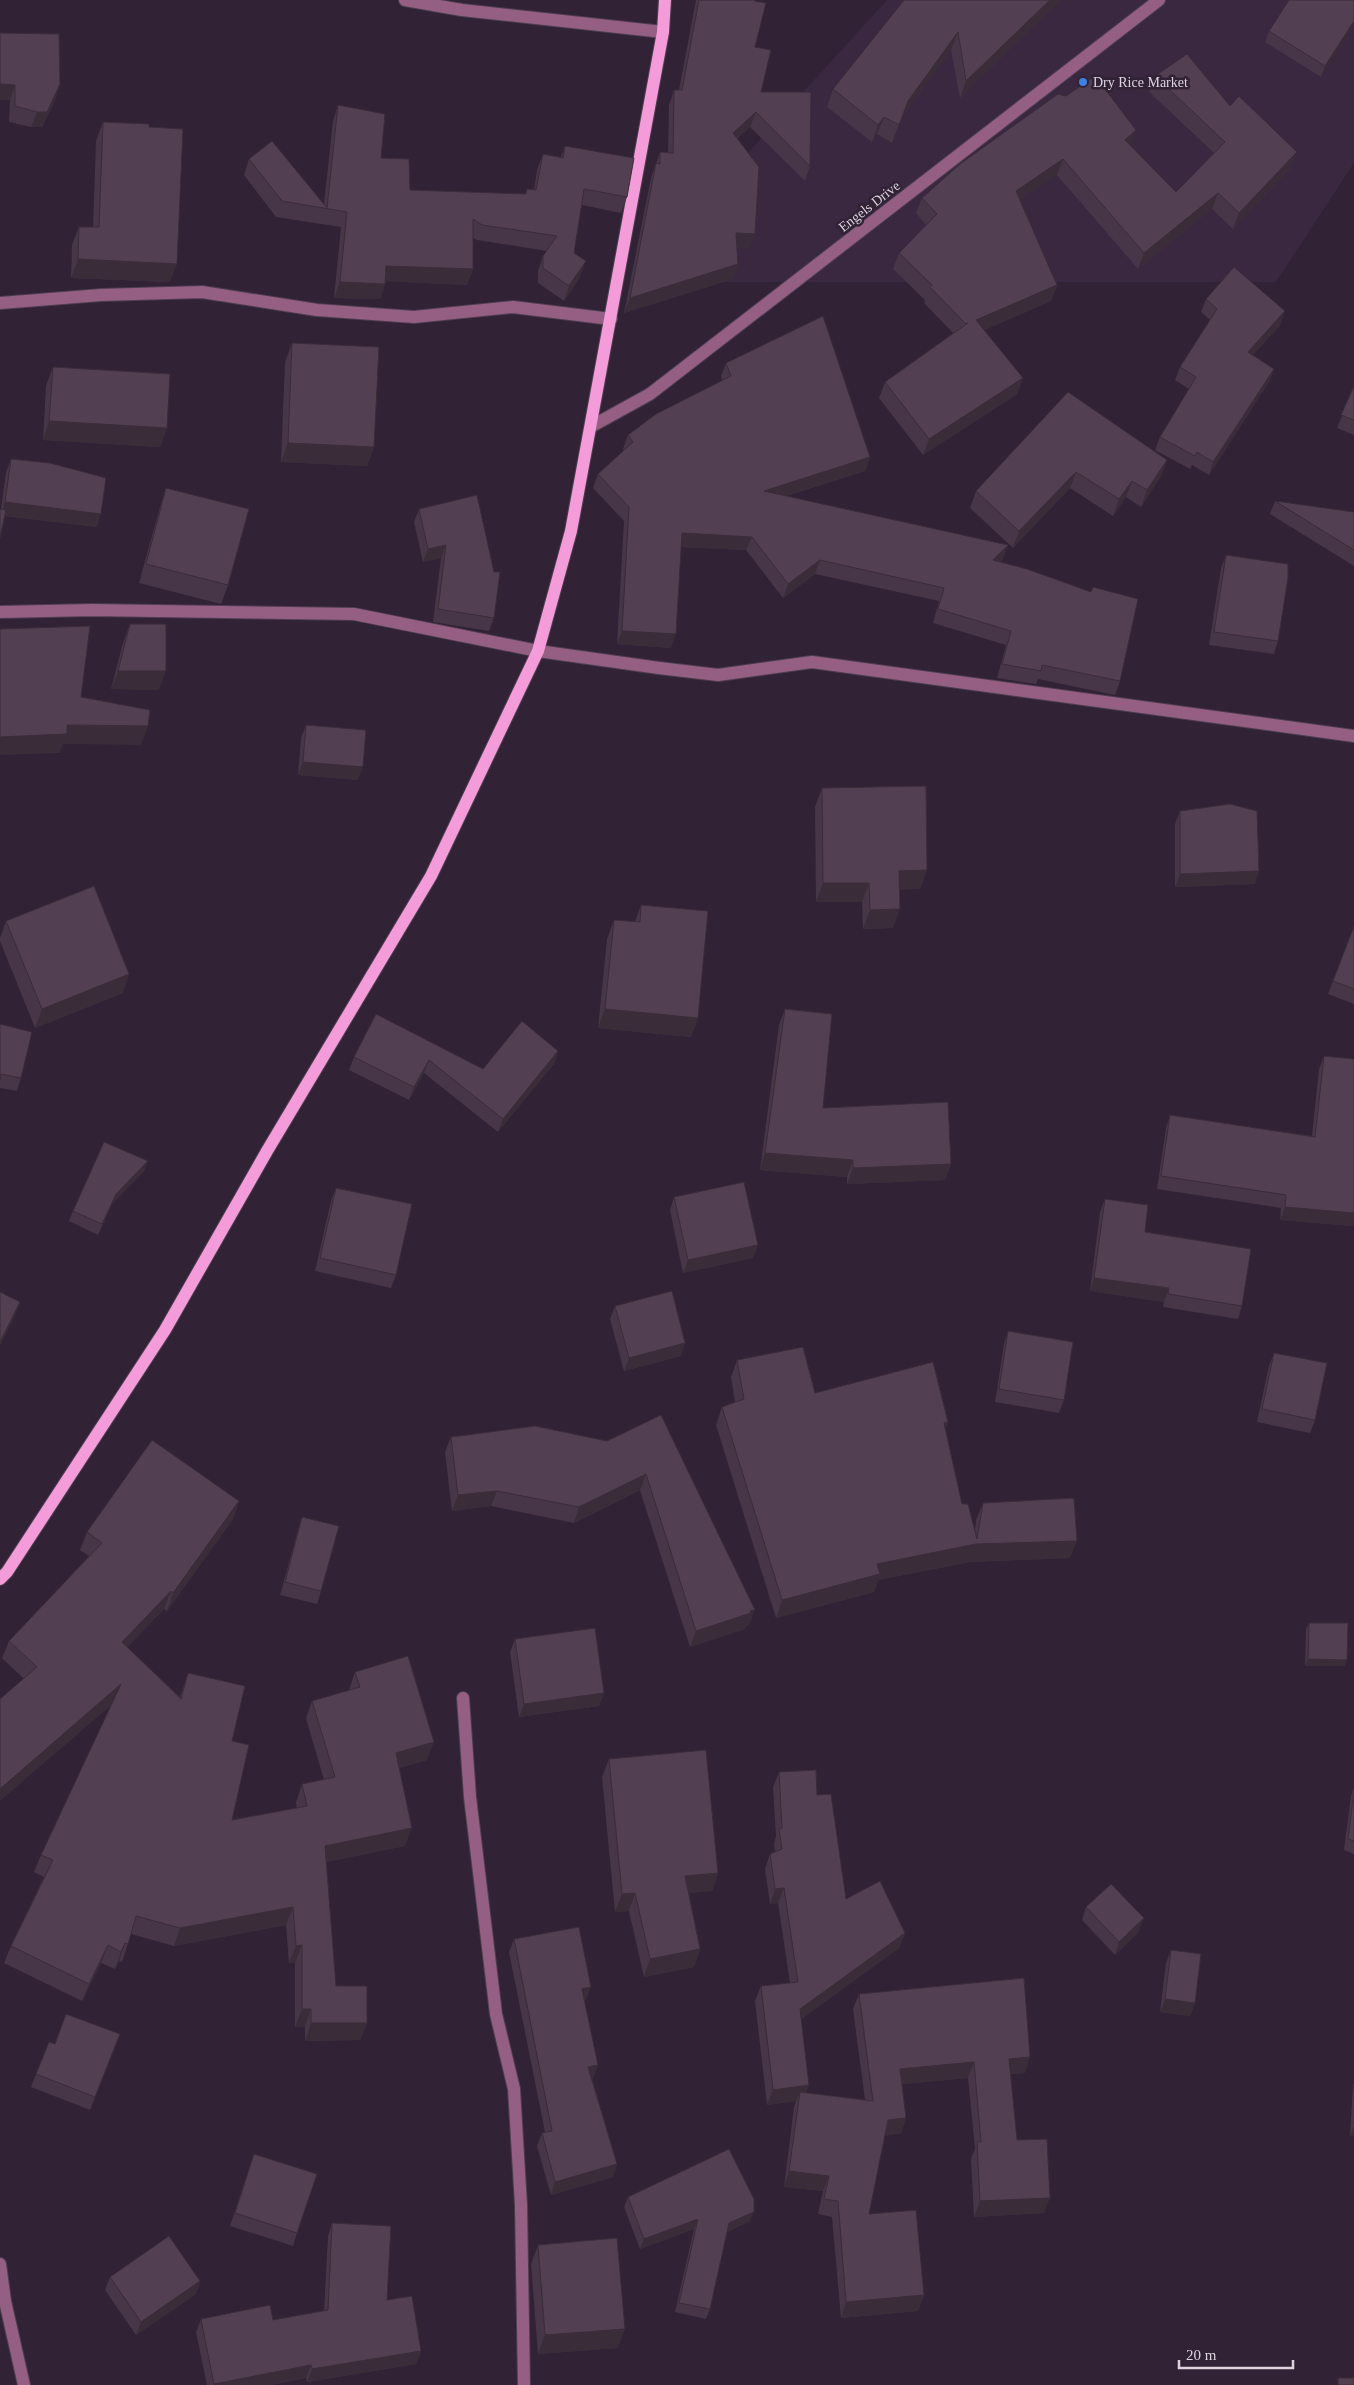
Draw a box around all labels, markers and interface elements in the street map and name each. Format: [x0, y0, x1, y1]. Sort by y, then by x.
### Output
place label: Dry Rice Market [1093, 75, 1188, 90]
marker: Dry Rice Market [1077, 76, 1089, 88]
street label: Engels Drive [836, 178, 903, 235]
scale bar [1179, 2338, 1293, 2370]
text: 20 m [1186, 2347, 1217, 2363]

